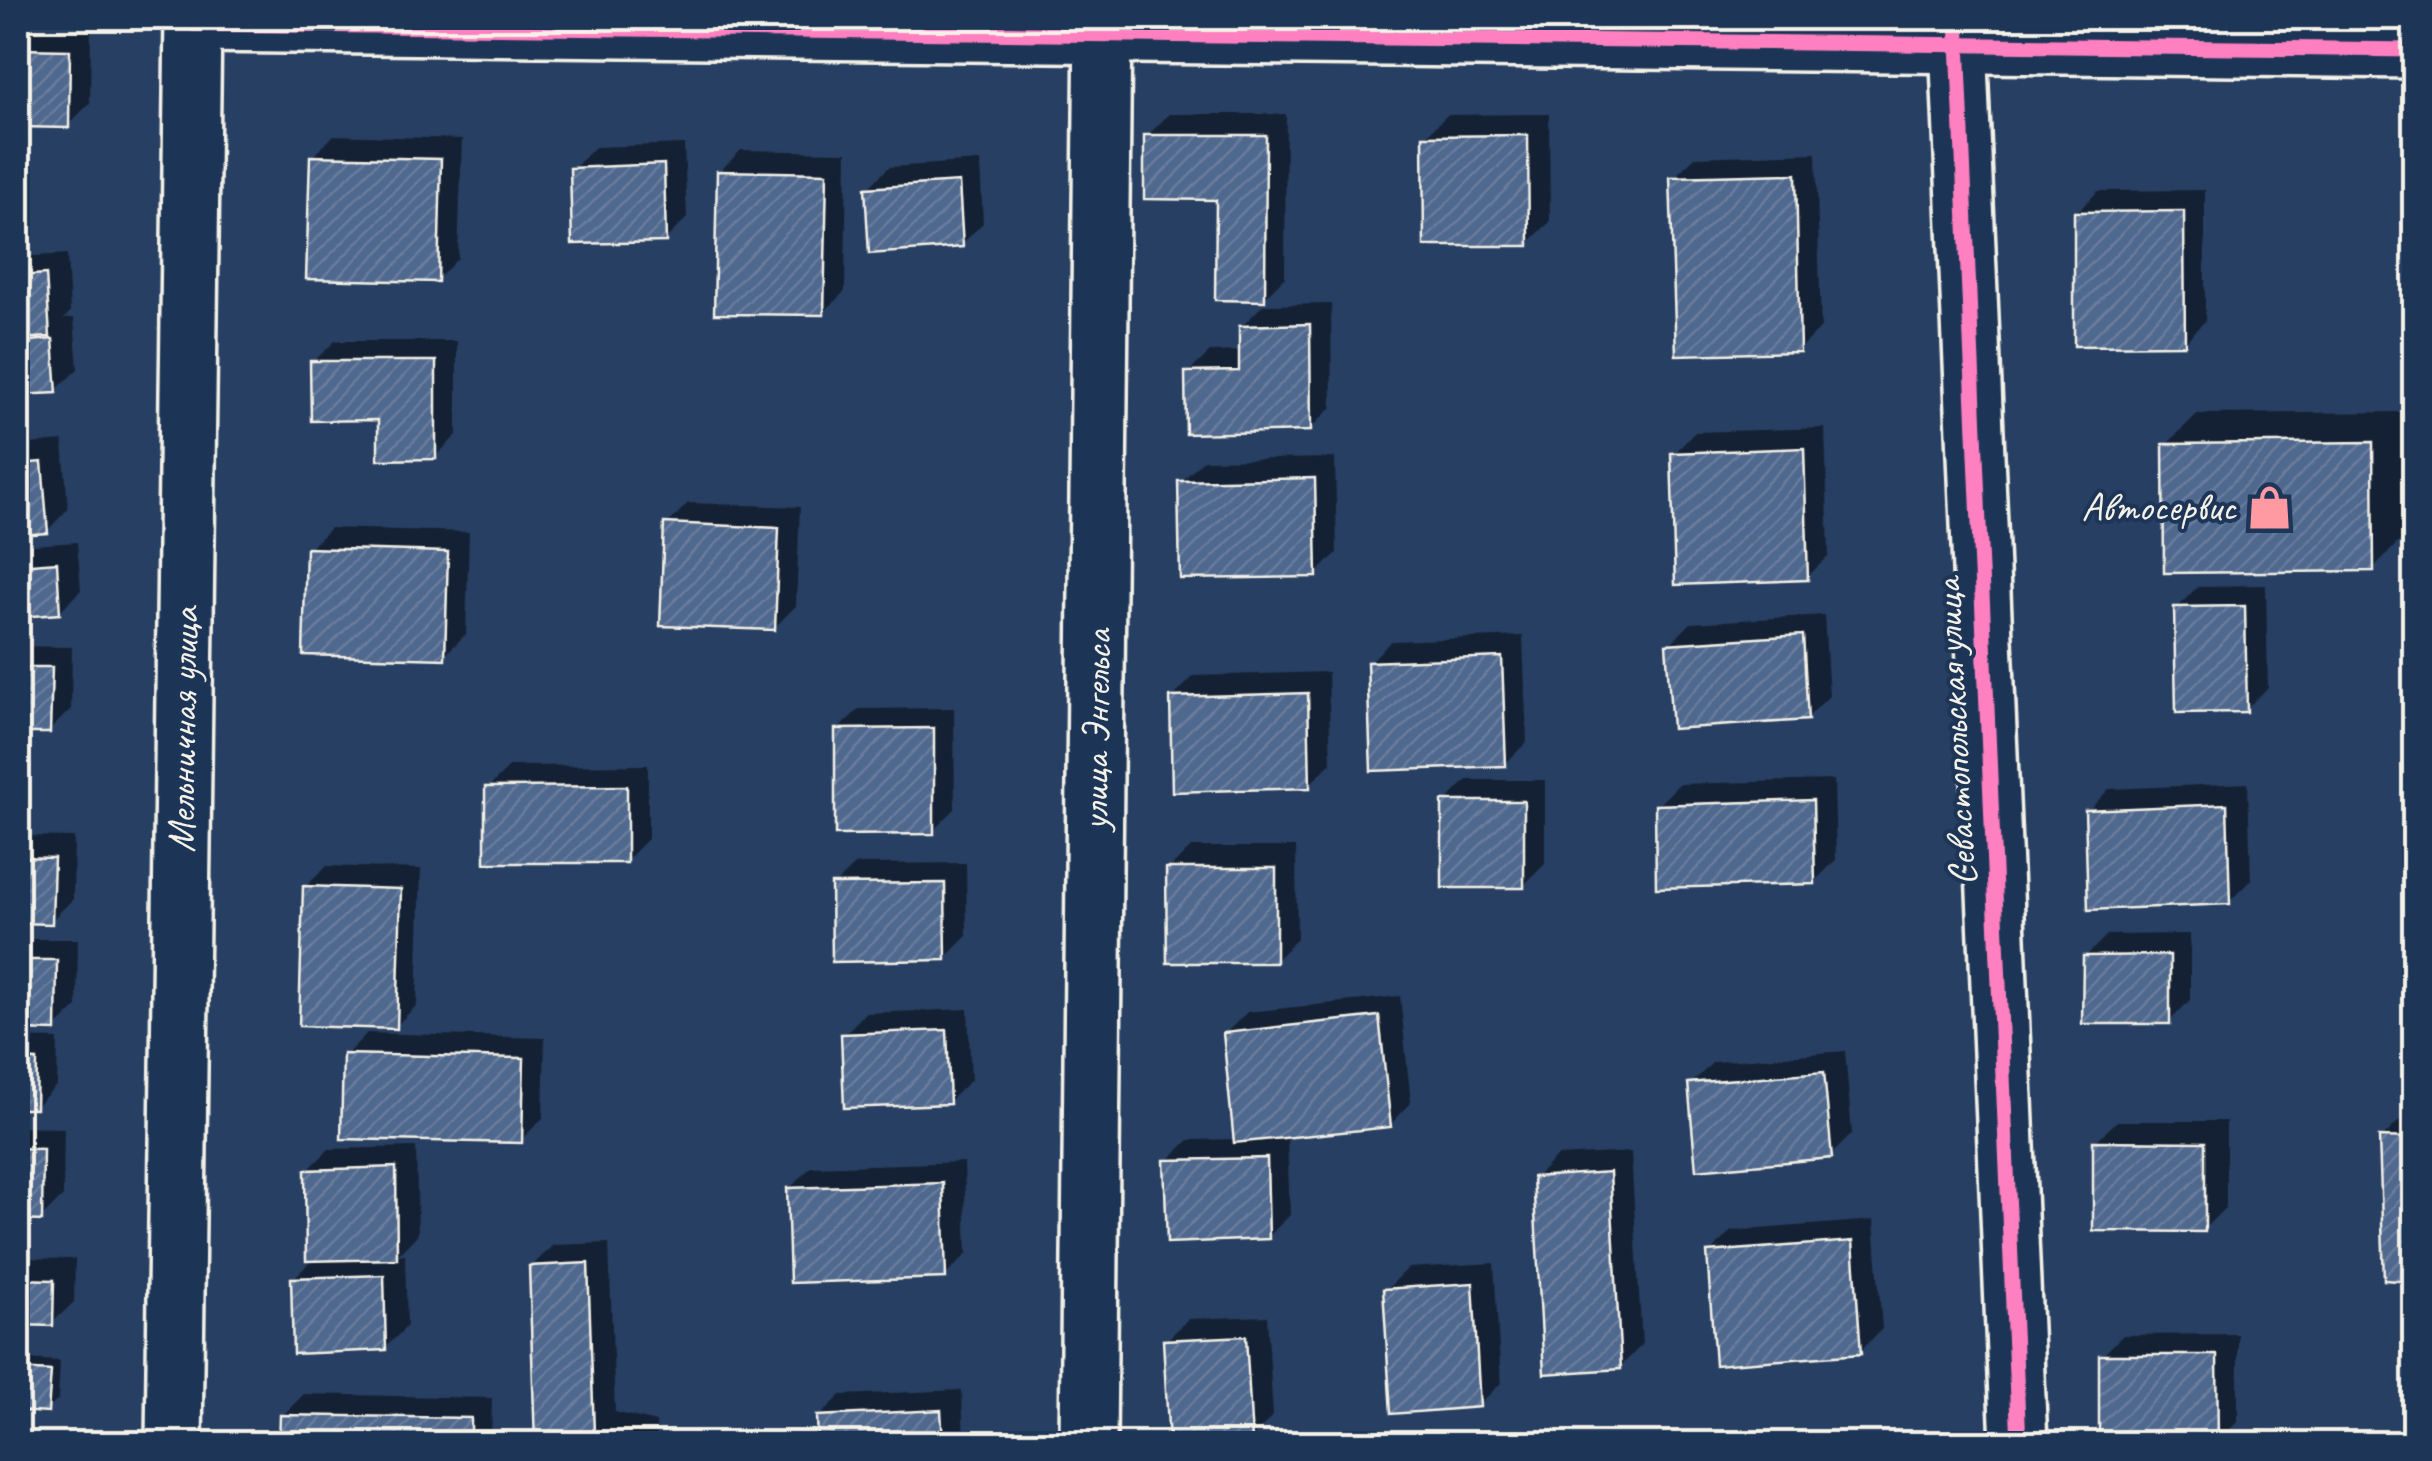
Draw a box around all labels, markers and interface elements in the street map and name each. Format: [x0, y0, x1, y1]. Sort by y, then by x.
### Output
place label: Автосервис [2082, 482, 2237, 532]
shop icon: Автосервис [2245, 483, 2293, 531]
street label: Севастопольская улица [1922, 573, 1988, 887]
street label: Мельничная улица [156, 604, 210, 853]
street label: улица Энгельса [1069, 626, 1123, 833]

